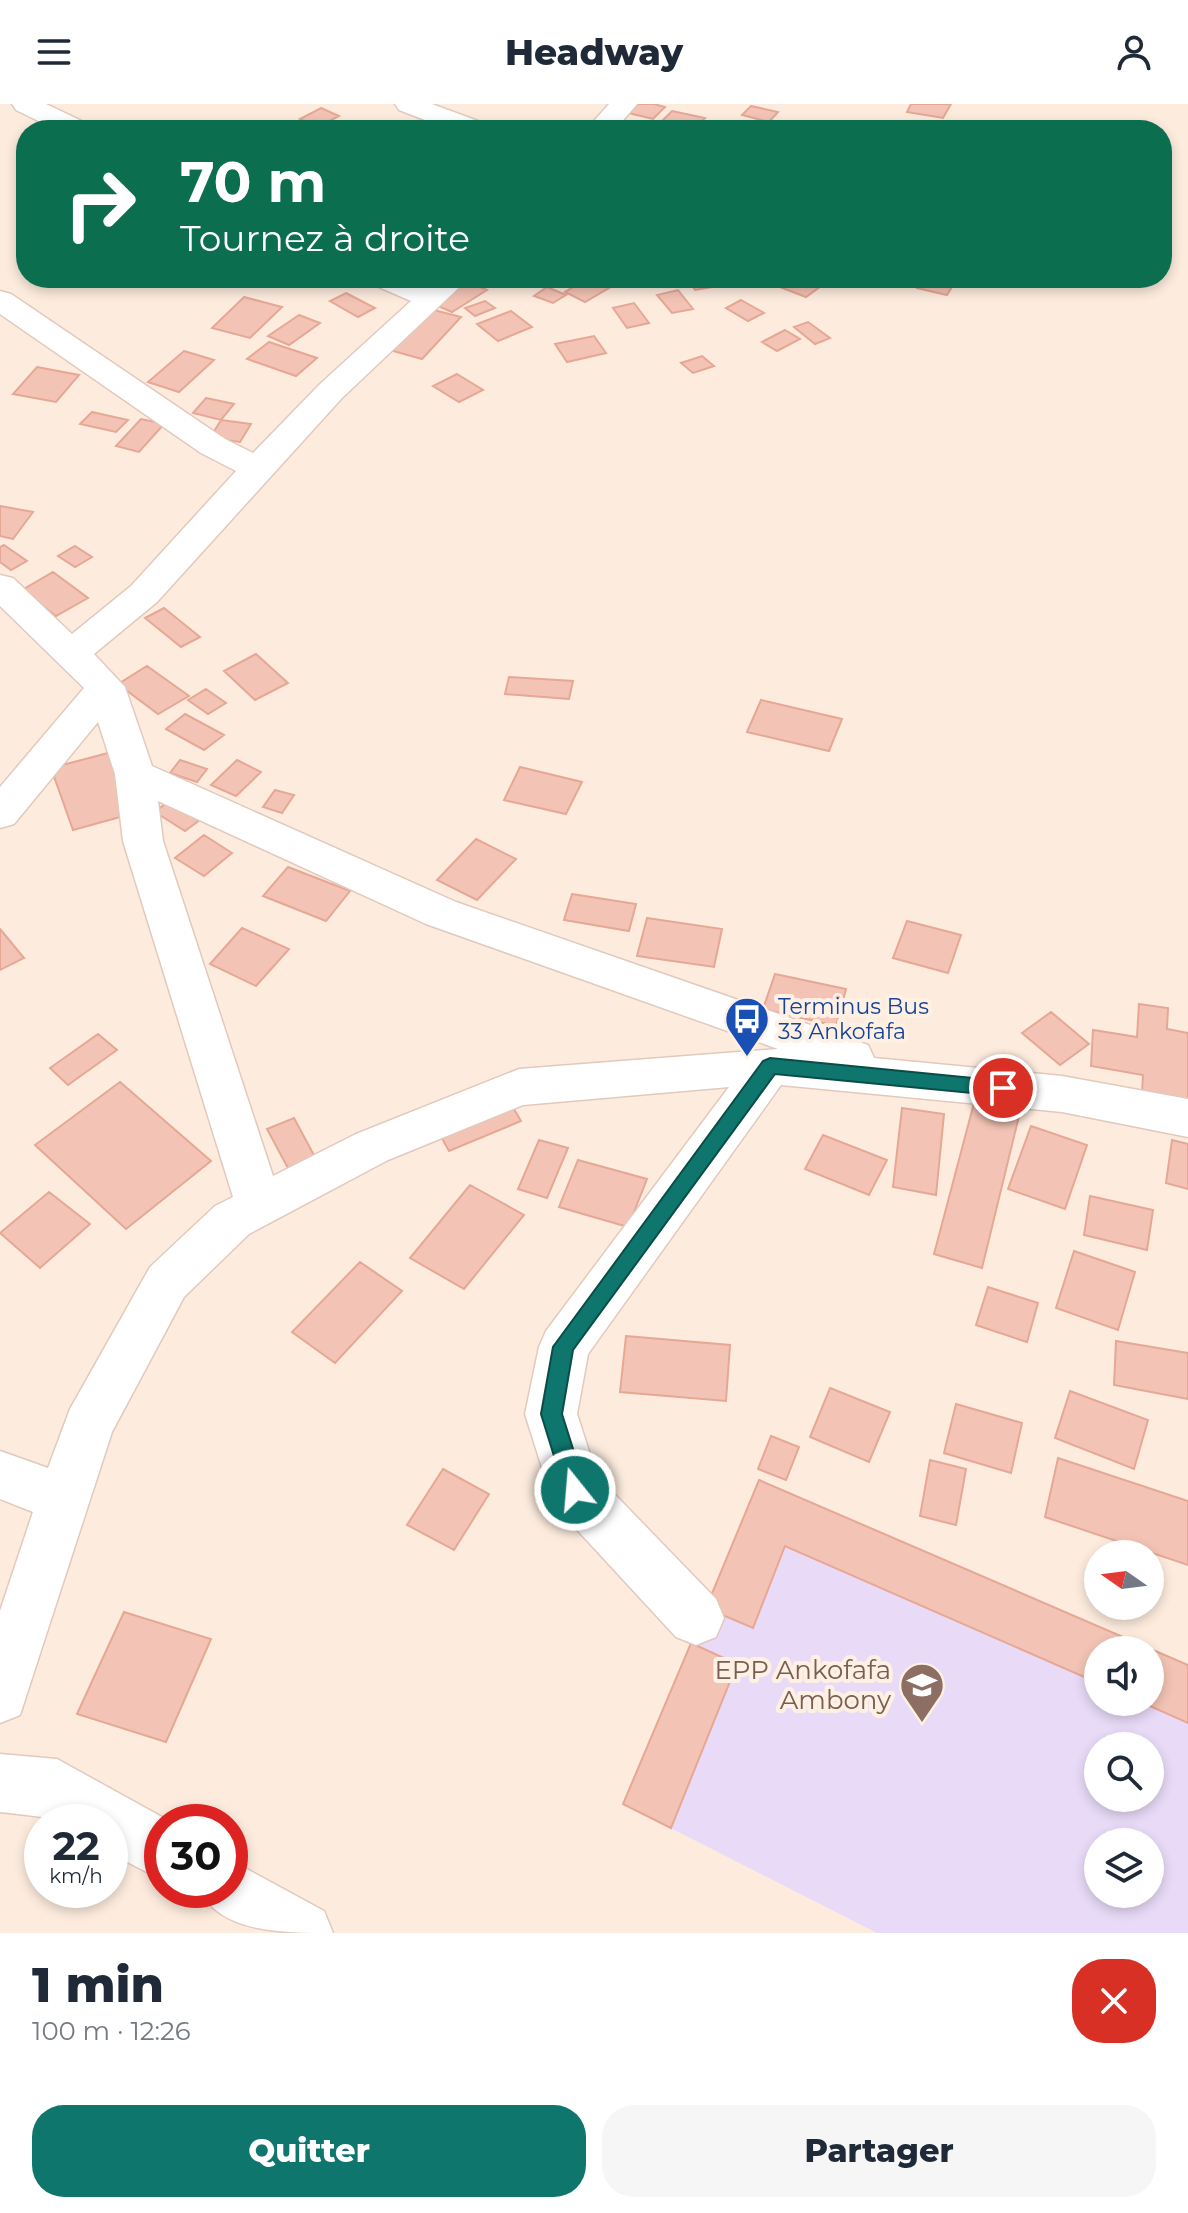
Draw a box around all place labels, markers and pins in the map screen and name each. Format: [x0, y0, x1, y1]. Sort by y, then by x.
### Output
place label: Terminus Bus 33 Ankofafa [778, 993, 929, 1045]
bus stop icon: Terminus Bus 33 Ankofafa [723, 995, 771, 1058]
pin [969, 1054, 1037, 1122]
place label: EPP Ankofafa Ambony [714, 1654, 892, 1716]
school or university icon: EPP Ankofafa Ambony [898, 1661, 946, 1724]

